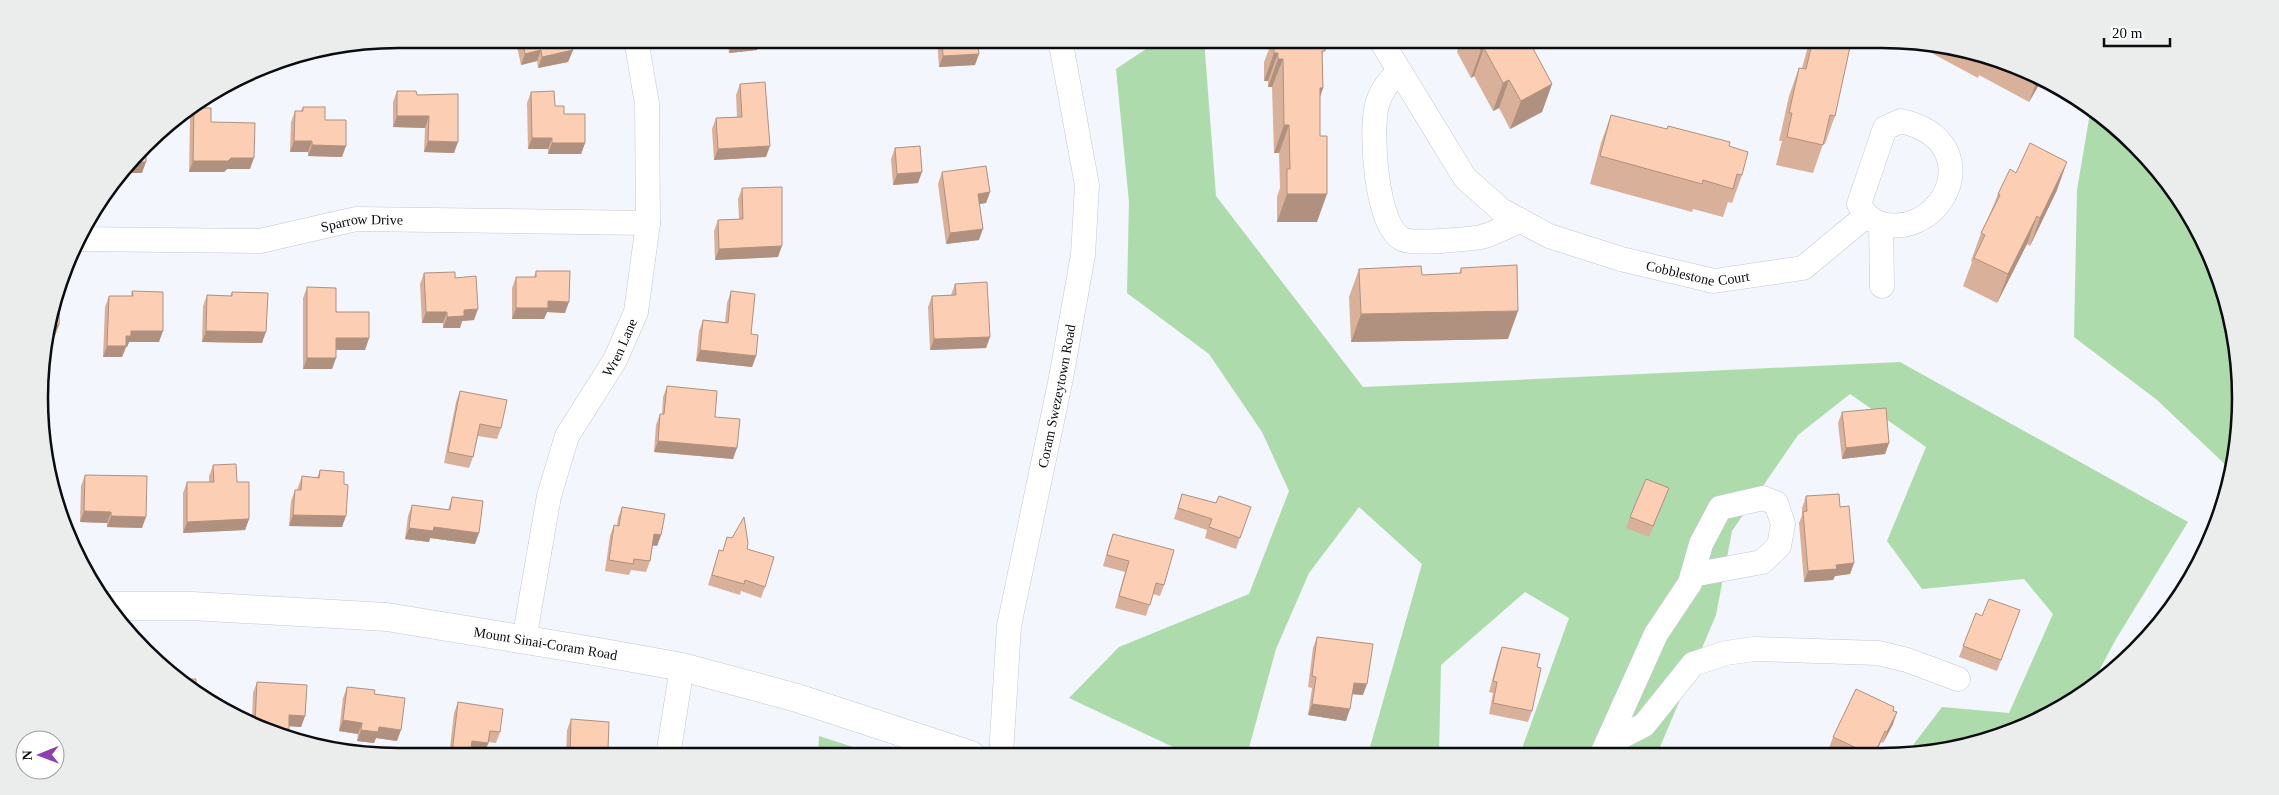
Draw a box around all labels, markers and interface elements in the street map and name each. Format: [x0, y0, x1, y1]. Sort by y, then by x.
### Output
scale bar [2104, 15, 2170, 47]
text: 20 m [2112, 25, 2143, 41]
street label: Sparrow Drive [319, 211, 403, 234]
street label: Cobblestone Court [1645, 258, 1751, 288]
street label: Wren Lane [599, 316, 640, 379]
street label: Coram Swezeytown Road [1035, 323, 1078, 469]
street label: Mount Sinai-Coram Road [473, 624, 619, 663]
north arrow [15, 730, 65, 780]
text: N [20, 750, 35, 760]

